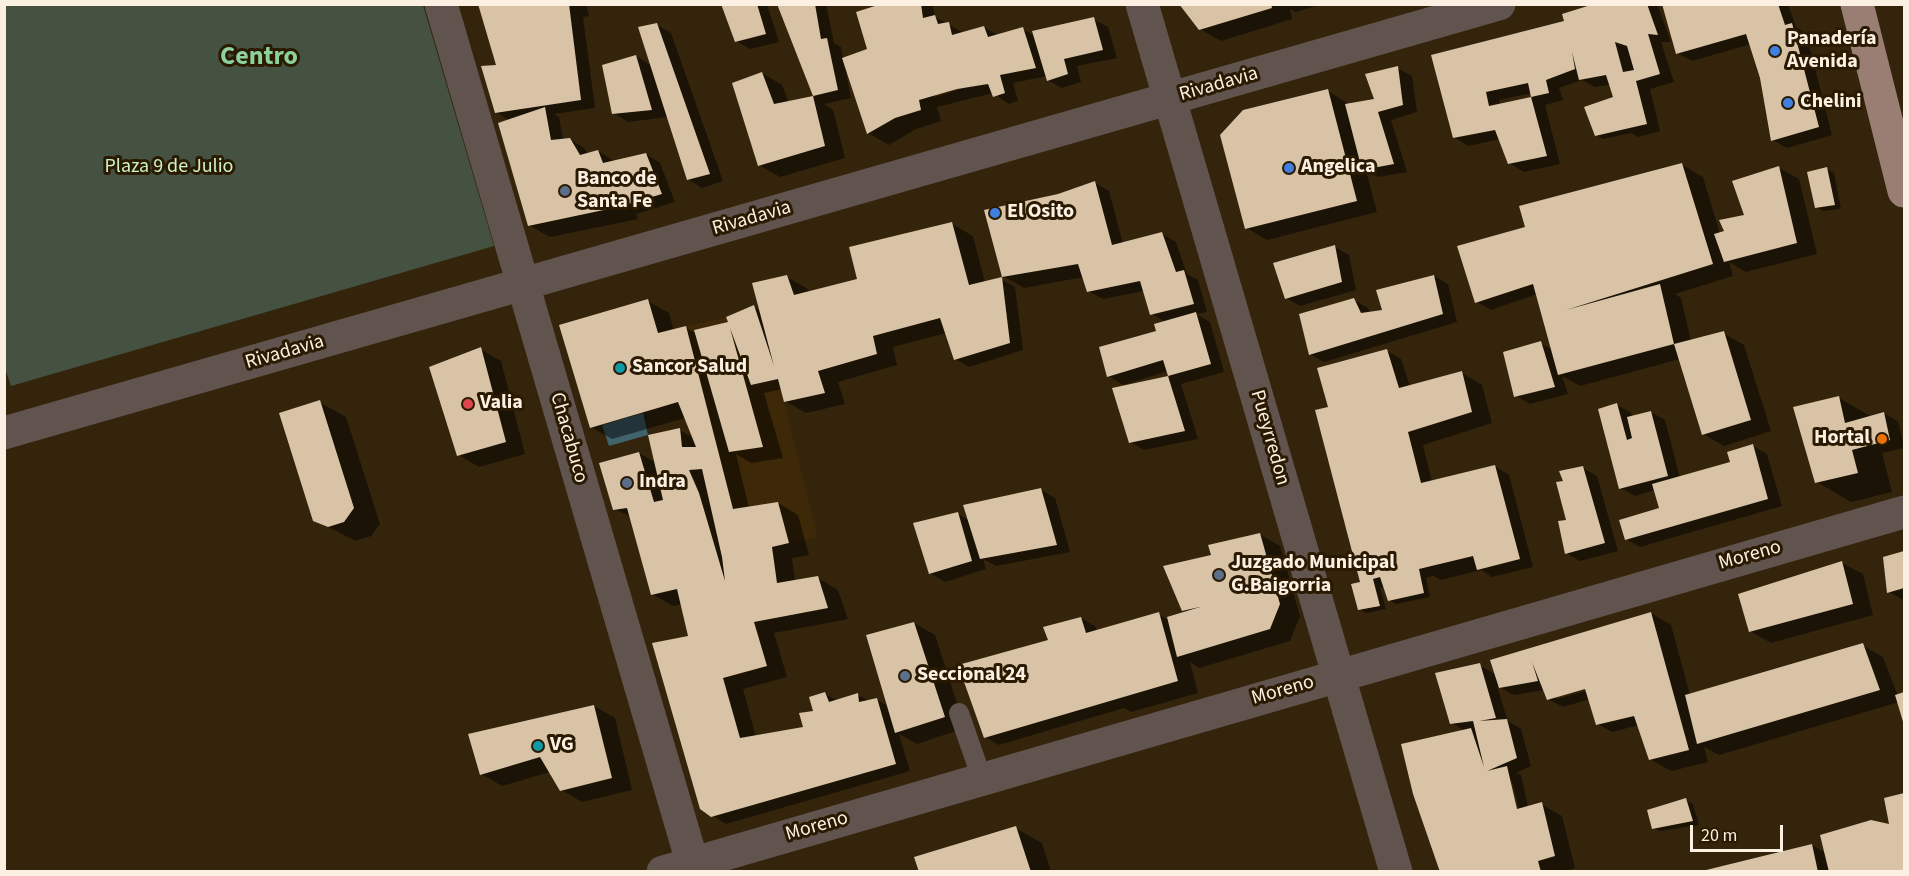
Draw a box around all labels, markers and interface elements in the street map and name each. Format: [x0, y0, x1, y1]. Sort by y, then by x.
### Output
place label: Panadería Avenida [1787, 28, 1877, 75]
district label: Centro [220, 42, 298, 74]
marker: Panadería Avenida [1768, 44, 1782, 58]
street label: Rivadavia [1177, 62, 1261, 108]
place label: Chelini [1800, 91, 1862, 115]
marker: Chelini [1781, 96, 1795, 110]
park label: Plaza 9 de Julio [105, 156, 233, 180]
place label: Angelica [1301, 156, 1376, 180]
marker: Angelica [1282, 161, 1296, 175]
place label: Banco de Santa Fe [577, 168, 657, 215]
marker: Banco de Santa Fe [558, 184, 572, 198]
street label: Rivadavia [710, 196, 794, 242]
place label: El Osito [1007, 201, 1074, 225]
marker: El Osito [988, 206, 1002, 220]
street label: Rivadavia [243, 330, 327, 376]
place label: Sancor Salud [632, 356, 747, 380]
marker: Sancor Salud [613, 361, 627, 375]
street label: Pueyrredon [1244, 388, 1294, 488]
street label: Chacabuco [544, 390, 592, 486]
place label: Valia [480, 392, 523, 416]
marker: Valia [461, 397, 475, 411]
place label: Hortal [1814, 427, 1870, 451]
marker: Hortal [1875, 432, 1889, 446]
place label: Indra [639, 471, 686, 495]
marker: Indra [620, 476, 634, 490]
street label: Moreno [1716, 536, 1784, 576]
place label: Juzgado Municipal G.Baigorria [1231, 552, 1395, 599]
marker: Juzgado Municipal G.Baigorria [1212, 568, 1226, 582]
place label: Seccional 24 [917, 664, 1026, 688]
marker: Seccional 24 [898, 669, 912, 683]
street label: Moreno [1249, 671, 1317, 711]
place label: VG [550, 734, 574, 758]
marker: VG [531, 739, 545, 753]
street label: Moreno [783, 807, 851, 847]
scale bar [1693, 813, 1786, 851]
text: 20 m [1701, 823, 1737, 848]

